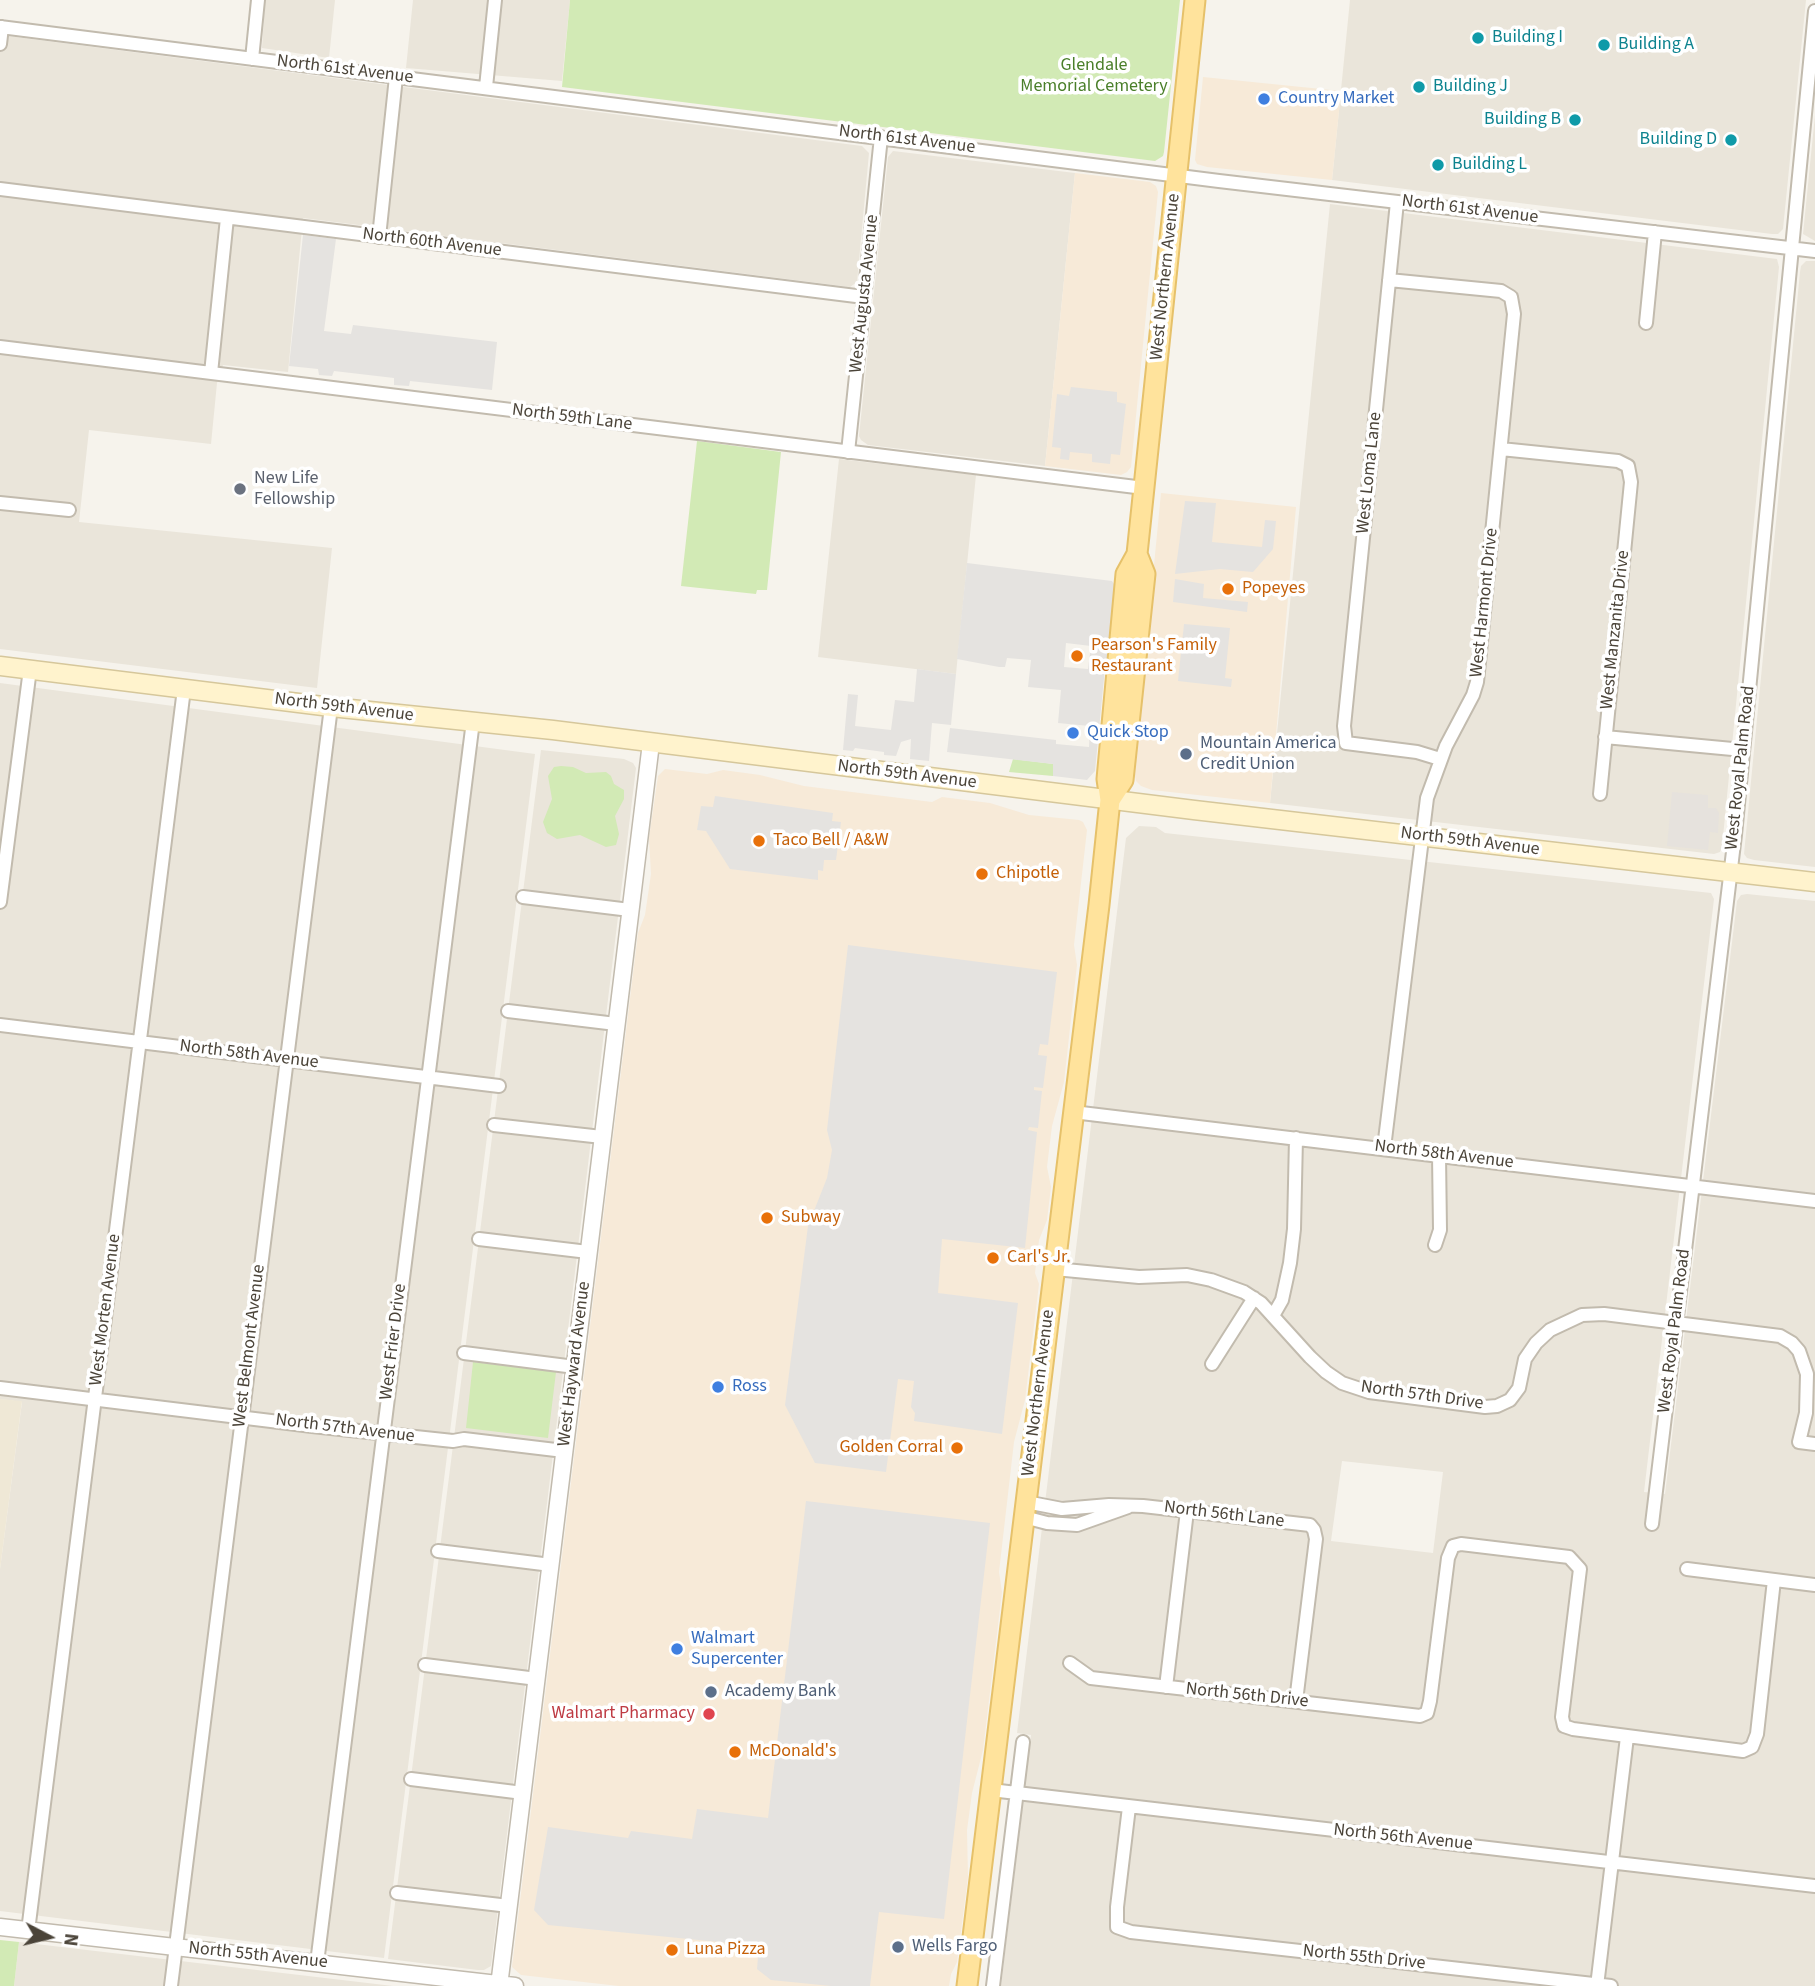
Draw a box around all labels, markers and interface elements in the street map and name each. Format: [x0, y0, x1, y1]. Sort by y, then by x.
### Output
place label: Building I [1492, 27, 1563, 49]
marker: Building I [1470, 30, 1486, 46]
place label: Building A [1618, 34, 1694, 56]
marker: Building A [1596, 37, 1612, 53]
street label: North 61st Avenue [276, 51, 414, 89]
park label: Glendale Memorial Cemetery [1020, 55, 1168, 98]
place label: Building J [1433, 76, 1508, 98]
marker: Building J [1411, 79, 1427, 95]
place label: Country Market [1278, 88, 1394, 110]
marker: Country Market [1256, 91, 1272, 107]
place label: Building B [1484, 109, 1561, 131]
marker: Building B [1567, 112, 1583, 128]
street label: North 61st Avenue [838, 121, 976, 159]
place label: Building D [1640, 129, 1717, 151]
marker: Building D [1723, 132, 1739, 148]
place label: Building L [1452, 154, 1527, 176]
marker: Building L [1430, 157, 1446, 173]
street label: North 61st Avenue [1401, 191, 1539, 229]
street label: West Northern Avenue [1147, 193, 1185, 361]
street label: West Augusta Avenue [846, 214, 884, 374]
street label: North 60th Avenue [361, 224, 503, 262]
street label: North 59th Lane [511, 400, 633, 436]
street label: West Loma Lane [1353, 411, 1387, 535]
place label: New Life Fellowship [254, 468, 335, 510]
marker: New Life Fellowship [232, 481, 248, 497]
street label: West Harmont Drive [1466, 527, 1504, 679]
street label: West Manzanita Drive [1597, 549, 1635, 711]
place label: Popeyes [1242, 578, 1305, 600]
marker: Popeyes [1220, 581, 1236, 597]
place label: Pearson's Family Restaurant [1091, 635, 1217, 678]
marker: Pearson's Family Restaurant [1069, 648, 1085, 664]
street label: West Royal Palm Road [1722, 685, 1760, 851]
street label: North 59th Avenue [273, 689, 415, 727]
place label: Quick Stop [1087, 722, 1169, 744]
marker: Quick Stop [1065, 725, 1081, 741]
place label: Mountain America Credit Union [1200, 733, 1337, 776]
marker: Mountain America Credit Union [1178, 746, 1194, 762]
street label: North 59th Avenue [836, 756, 978, 794]
street label: North 59th Avenue [1399, 823, 1541, 861]
place label: Taco Bell / A&W [773, 830, 889, 852]
marker: Taco Bell / A&W [751, 833, 767, 849]
place label: Chipotle [996, 863, 1060, 885]
marker: Chipotle [974, 866, 990, 882]
street label: North 58th Avenue [178, 1036, 320, 1074]
street label: North 58th Avenue [1373, 1136, 1515, 1174]
place label: Subway [781, 1207, 841, 1229]
marker: Subway [759, 1210, 775, 1226]
street label: West Morten Avenue [86, 1233, 126, 1387]
place label: Carl's Jr. [1007, 1247, 1071, 1269]
street label: West Royal Palm Road [1654, 1248, 1696, 1414]
marker: Carl's Jr. [985, 1250, 1001, 1266]
street label: West Belmont Avenue [229, 1263, 271, 1429]
street label: West Hayward Avenue [554, 1280, 596, 1448]
street label: West Frier Drive [376, 1283, 412, 1401]
street label: West Northern Avenue [1018, 1309, 1060, 1477]
place label: Ross [732, 1376, 767, 1398]
street label: North 57th Drive [1359, 1377, 1485, 1415]
marker: Ross [710, 1379, 726, 1395]
street label: North 57th Avenue [274, 1410, 416, 1448]
place label: Golden Corral [839, 1437, 943, 1459]
marker: Golden Corral [949, 1440, 965, 1456]
street label: North 56th Lane [1163, 1497, 1285, 1533]
place label: Walmart Supercenter [691, 1628, 783, 1670]
marker: Walmart Supercenter [669, 1641, 685, 1657]
street label: North 56th Drive [1184, 1679, 1310, 1713]
place label: Academy Bank [725, 1681, 836, 1703]
marker: Academy Bank [703, 1684, 719, 1700]
place label: Walmart Pharmacy [552, 1703, 695, 1725]
marker: Walmart Pharmacy [701, 1706, 717, 1722]
place label: McDonald's [749, 1741, 836, 1763]
marker: McDonald's [727, 1744, 743, 1760]
street label: North 56th Avenue [1332, 1820, 1474, 1856]
north arrow [14, 1902, 84, 1972]
text: N [56, 1932, 85, 1948]
place label: Wells Fargo [912, 1936, 997, 1958]
street label: North 55th Avenue [187, 1938, 329, 1974]
place label: Luna Pizza [686, 1939, 765, 1961]
marker: Wells Fargo [890, 1939, 906, 1955]
street label: North 55th Drive [1301, 1941, 1427, 1975]
marker: Luna Pizza [664, 1942, 680, 1958]

